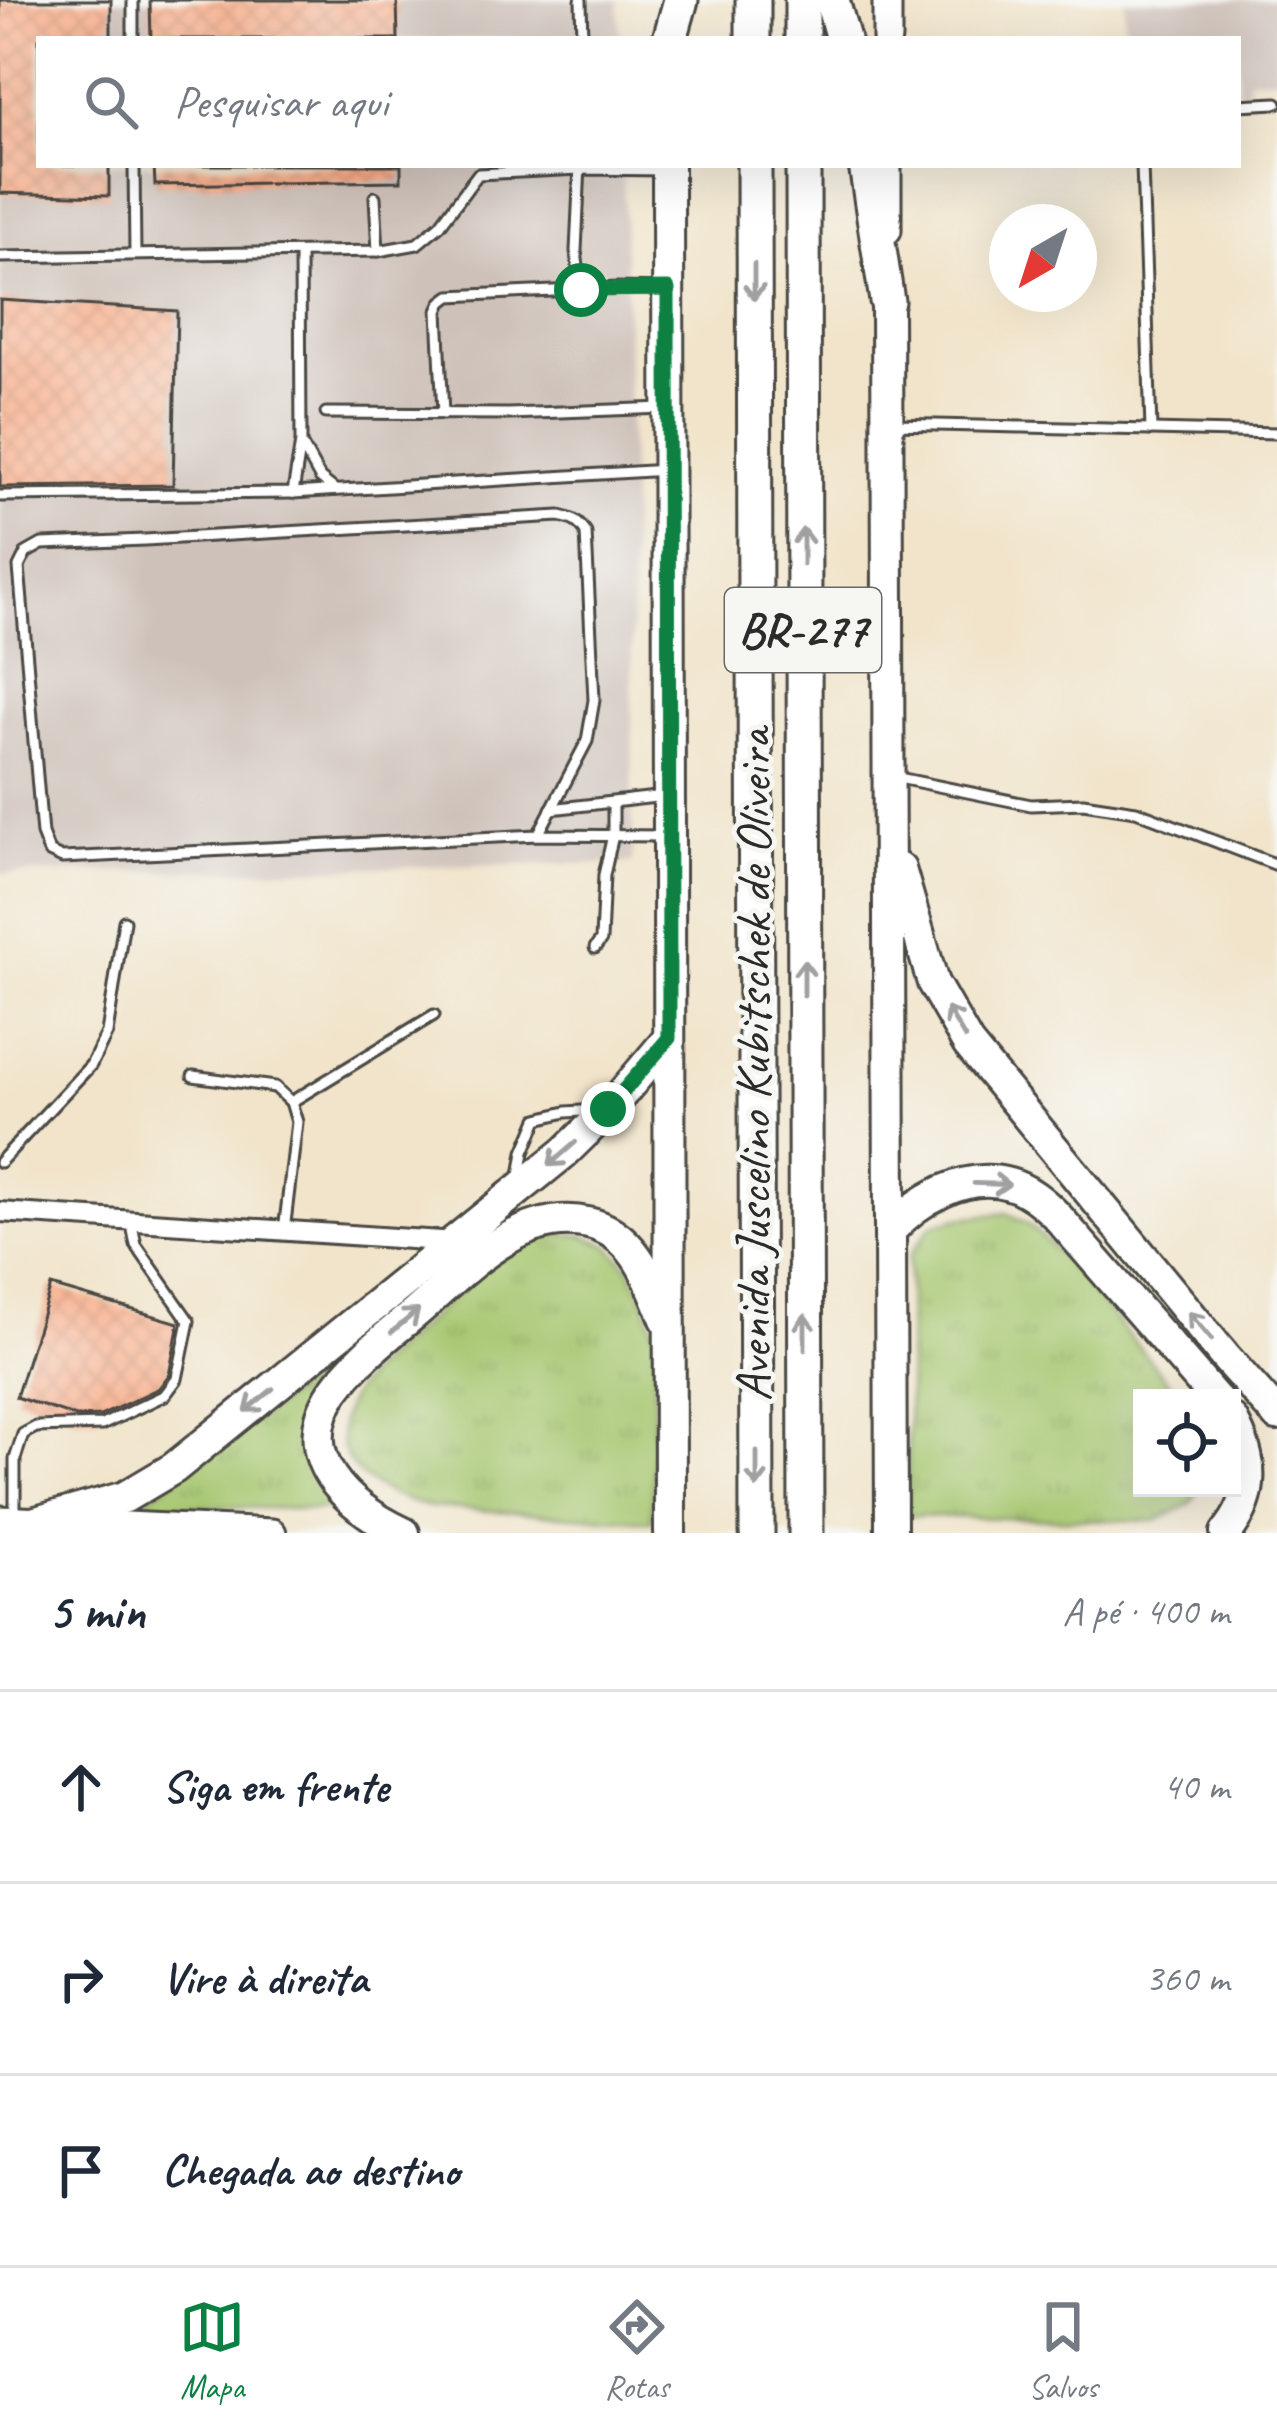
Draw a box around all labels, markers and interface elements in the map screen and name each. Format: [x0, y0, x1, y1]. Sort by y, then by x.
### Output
search box [36, 36, 1241, 168]
icon: search [78, 69, 144, 135]
text: Pesquisar aqui [174, 74, 388, 131]
north arrow [989, 204, 1097, 312]
one-way arrow [743, 262, 765, 301]
route start [554, 263, 608, 317]
one-way arrow [792, 527, 814, 566]
road number: BR-277 [725, 588, 881, 672]
street label: Avenida Juscelino Kubitschek de Oliveira [721, 724, 785, 1401]
one-way arrow [793, 959, 815, 998]
one-way arrow [943, 1006, 967, 1041]
route end [581, 1082, 635, 1136]
one-way arrow [547, 1140, 578, 1167]
one-way arrow [971, 1173, 1010, 1196]
one-way arrow [389, 1308, 420, 1336]
one-way arrow [1188, 1311, 1214, 1343]
one-way arrow [794, 1313, 816, 1352]
one-way arrow [244, 1386, 276, 1413]
map controls [1133, 1389, 1241, 1497]
button: locate [1133, 1389, 1241, 1497]
one-way arrow [746, 1450, 768, 1489]
text: 5 min [48, 1579, 145, 1643]
text: A pé · 400 m [1062, 1587, 1229, 1636]
icon: ahead [48, 1754, 114, 1820]
text: Siga em frente [162, 1758, 389, 1815]
text: 40 m [1163, 1762, 1229, 1811]
icon: right [48, 1946, 114, 2012]
text: Vire à direita [162, 1950, 367, 2007]
text: 360 m [1145, 1954, 1229, 2003]
icon: arrive [48, 2138, 114, 2204]
text: Chegada ao destino [162, 2142, 459, 2199]
tab: Mapa [179, 2294, 245, 2408]
tab: Rotas [604, 2294, 670, 2408]
tab: Salvos [1028, 2294, 1098, 2408]

